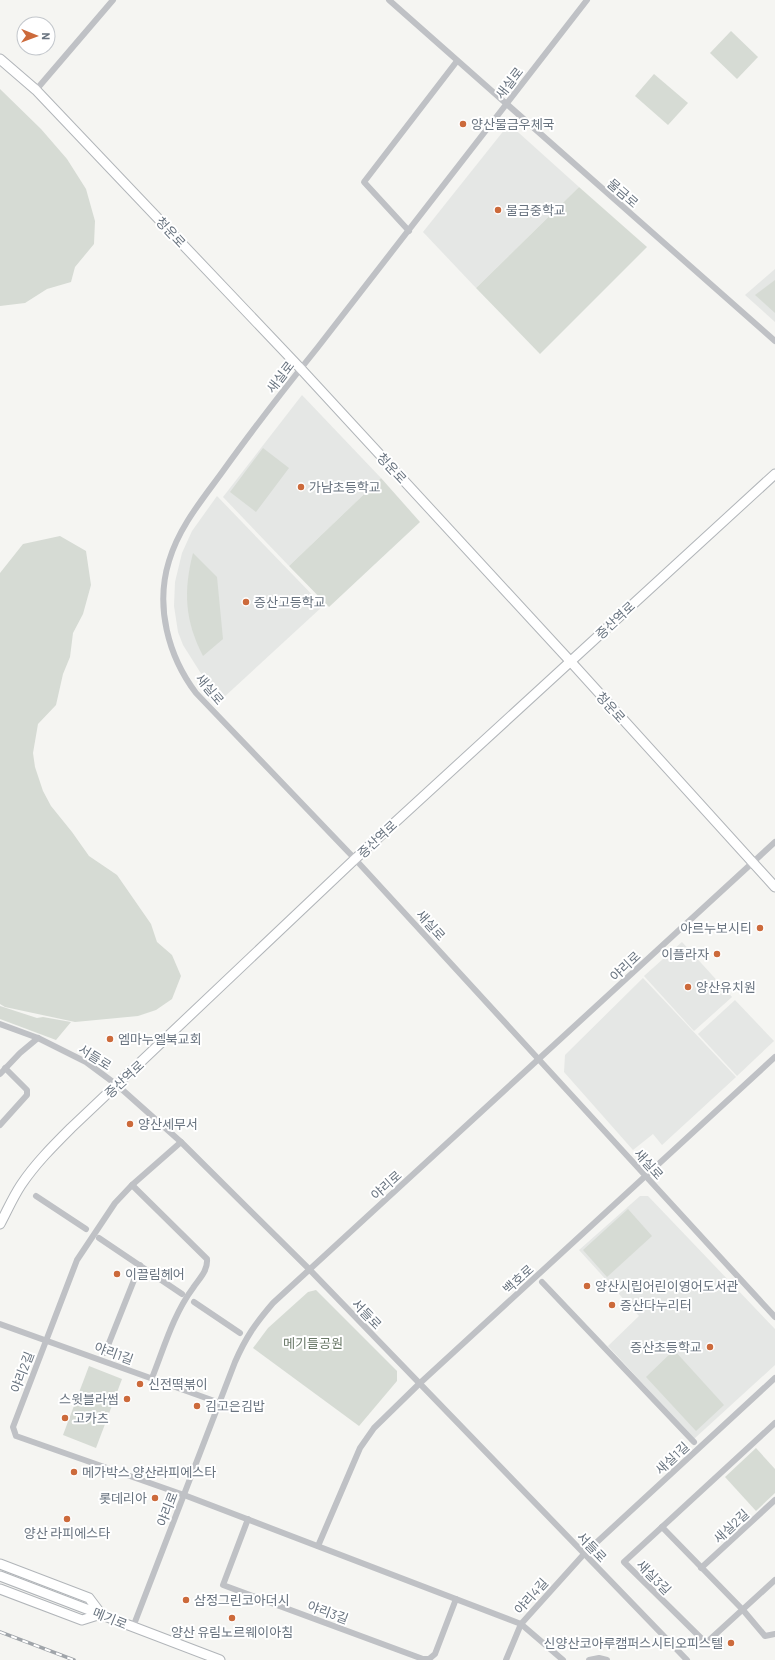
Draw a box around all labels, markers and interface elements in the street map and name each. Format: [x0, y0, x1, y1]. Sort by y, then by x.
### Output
north arrow [16, 16, 56, 56]
text: N [40, 32, 53, 40]
street label: 새실로 [492, 64, 526, 102]
place label: 양산물금우체국 [471, 116, 555, 132]
marker: 양산물금우체국 [458, 119, 468, 129]
street label: 물금로 [604, 175, 642, 211]
place label: 물금중학교 [506, 202, 566, 218]
marker: 물금중학교 [493, 205, 503, 215]
street label: 청운로 [153, 213, 189, 251]
street label: 새실로 [263, 358, 297, 396]
street label: 청운로 [374, 449, 410, 487]
place label: 가남초등학교 [309, 479, 381, 495]
marker: 가남초등학교 [296, 482, 306, 492]
place label: 증산고등학교 [254, 594, 326, 610]
marker: 증산고등학교 [241, 597, 251, 607]
street label: 증산역로 [592, 598, 638, 642]
street label: 새실로 [192, 670, 228, 708]
street label: 청운로 [593, 688, 629, 726]
street label: 증산역로 [354, 817, 400, 861]
street label: 새실로 [413, 906, 449, 944]
place label: 아르누보시티 [680, 920, 752, 936]
marker: 아르누보시티 [755, 923, 765, 933]
place label: 이플라자 [661, 946, 709, 962]
street label: 야리로 [606, 948, 644, 984]
marker: 이플라자 [712, 949, 722, 959]
place label: 양산유치원 [696, 979, 756, 995]
marker: 양산유치원 [683, 982, 693, 992]
place label: 엠마누엘북교회 [118, 1031, 202, 1047]
marker: 엠마누엘북교회 [105, 1034, 115, 1044]
street label: 서들로 [76, 1041, 114, 1073]
street label: 증산역로 [101, 1057, 147, 1101]
place label: 양산세무서 [138, 1116, 198, 1132]
marker: 양산세무서 [125, 1119, 135, 1129]
street label: 새실로 [631, 1145, 667, 1183]
street label: 야리로 [367, 1167, 405, 1203]
street label: 백호로 [499, 1261, 537, 1297]
place label: 이끌림헤어 [125, 1266, 185, 1282]
marker: 이끌림헤어 [112, 1269, 122, 1279]
place label: 양산시립어린이영어도서관 [595, 1278, 739, 1294]
marker: 양산시립어린이영어도서관 [582, 1281, 592, 1291]
street label: 서들로 [349, 1296, 385, 1332]
place label: 증산다누리터 [620, 1297, 692, 1313]
marker: 증산다누리터 [607, 1300, 617, 1310]
park label: 메기들공원 [283, 1335, 343, 1351]
street label: 야리1길 [92, 1339, 136, 1367]
place label: 증산초등학교 [630, 1339, 702, 1355]
marker: 증산초등학교 [705, 1342, 715, 1352]
street label: 야리2길 [7, 1349, 37, 1395]
place label: 신전떡볶이 [148, 1376, 208, 1392]
marker: 신전떡볶이 [135, 1379, 145, 1389]
place label: 스윗블라썸 [59, 1391, 119, 1407]
marker: 스윗블라썸 [122, 1394, 132, 1404]
place label: 김고은김밥 [205, 1398, 265, 1414]
marker: 김고은김밥 [192, 1401, 202, 1411]
place label: 고카츠 [73, 1410, 109, 1426]
marker: 고카츠 [60, 1413, 70, 1423]
street label: 새실1길 [652, 1438, 692, 1478]
place label: 메가박스 양산라피에스타 [82, 1464, 216, 1480]
marker: 메가박스 양산라피에스타 [69, 1467, 79, 1477]
street label: 야리로 [153, 1489, 181, 1529]
place label: 롯데리아 [99, 1490, 147, 1506]
marker: 롯데리아 [150, 1493, 160, 1503]
street label: 새실2길 [710, 1506, 752, 1546]
marker: 양산 라피에스타 [62, 1514, 72, 1524]
place label: 양산 라피에스타 [24, 1525, 110, 1541]
street label: 서들로 [574, 1529, 610, 1565]
street label: 새실3길 [633, 1556, 675, 1598]
street label: 야리4길 [511, 1575, 551, 1617]
place label: 삼정그린코아더시 [194, 1592, 290, 1608]
marker: 삼정그린코아더시 [181, 1595, 191, 1605]
street label: 야리3길 [305, 1597, 351, 1627]
street label: 메기로 [90, 1604, 130, 1632]
marker: 양산 유림노르웨이아침 [227, 1613, 237, 1623]
place label: 양산 유림노르웨이아침 [171, 1624, 293, 1640]
place label: 신양산코아루캠퍼스시티오피스텔 [544, 1635, 723, 1651]
marker: 신양산코아루캠퍼스시티오피스텔 [726, 1638, 736, 1648]

